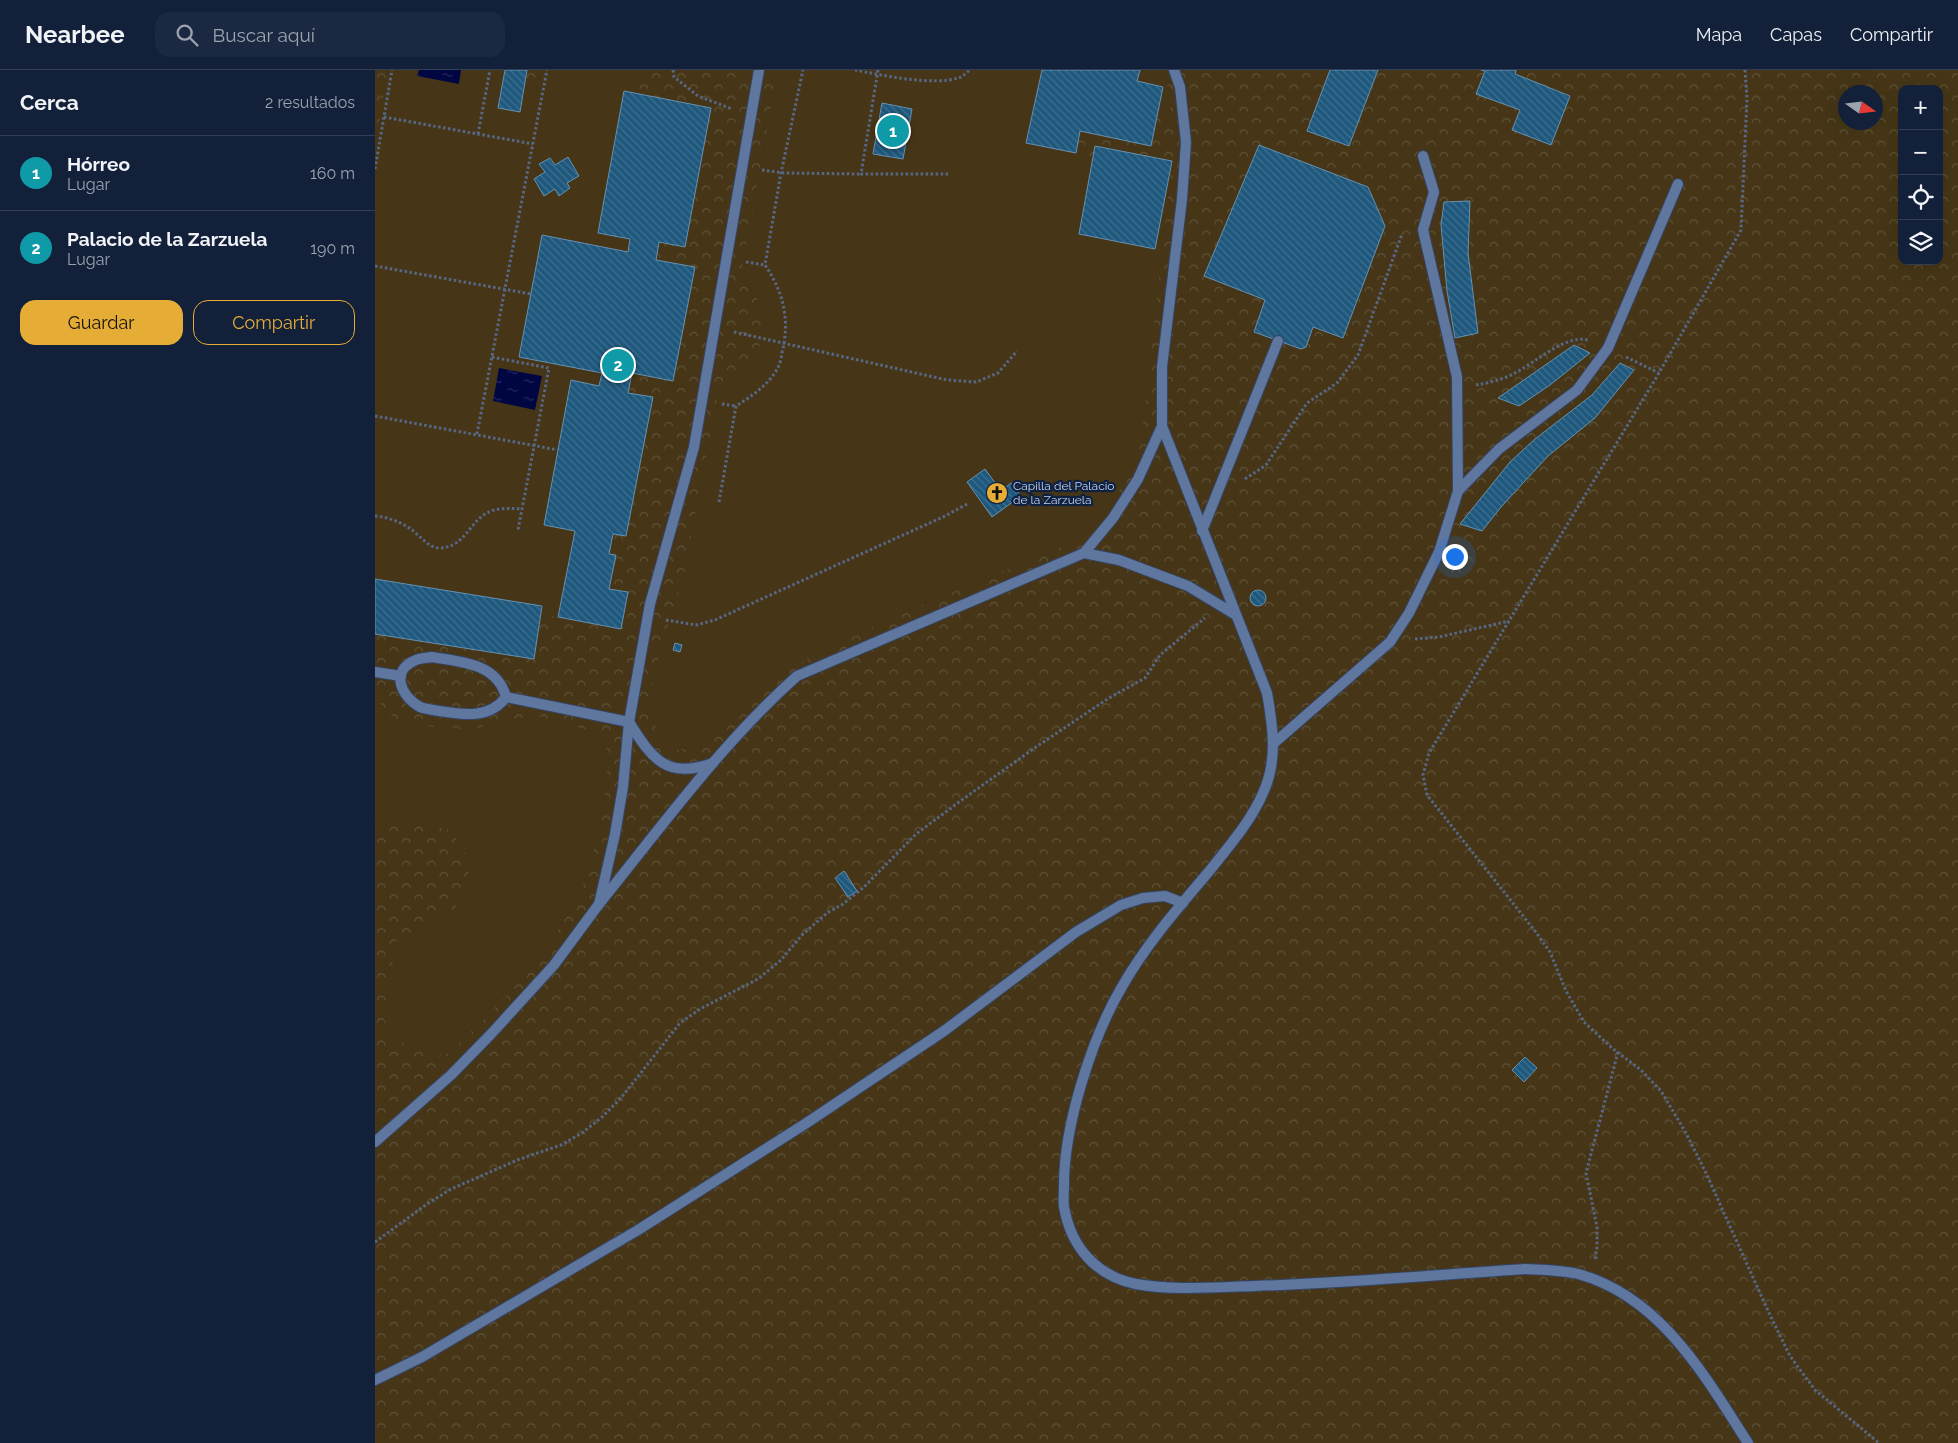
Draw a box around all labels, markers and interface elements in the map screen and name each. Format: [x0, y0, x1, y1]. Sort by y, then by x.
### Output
search box [155, 12, 505, 57]
text: Nearbee [25, 20, 125, 49]
icon: search [173, 21, 201, 49]
text: Buscar aquí [213, 24, 315, 46]
text: Mapa [1696, 24, 1742, 45]
text: Capas [1770, 24, 1822, 45]
text: Compartir [1850, 24, 1933, 45]
north arrow [1838, 85, 1883, 130]
map controls [1898, 85, 1943, 265]
button: + [1898, 85, 1943, 130]
text: Cerca [20, 90, 79, 115]
text: 2 resultados [265, 93, 355, 112]
pin: 1 [877, 112, 909, 150]
button: − [1898, 130, 1943, 175]
text: Hórreo [67, 153, 130, 175]
text: 1 [32, 164, 40, 183]
text: 160 m [310, 164, 355, 183]
text: Lugar [67, 175, 110, 194]
button: locate [1898, 175, 1943, 220]
button: layers [1898, 220, 1943, 265]
text: Palacio de la Zarzuela [67, 228, 267, 250]
text: 2 [31, 239, 41, 258]
text: 190 m [310, 239, 355, 258]
text: Lugar [67, 250, 110, 269]
button: Guardar [20, 300, 183, 345]
button: Compartir [193, 300, 355, 345]
pin: 2 [602, 346, 634, 384]
place label: Capilla del Palacio de la Zarzuela [1013, 479, 1114, 507]
church icon: Capilla del Palacio de la Zarzuela [985, 481, 1009, 505]
your location [1442, 544, 1468, 570]

